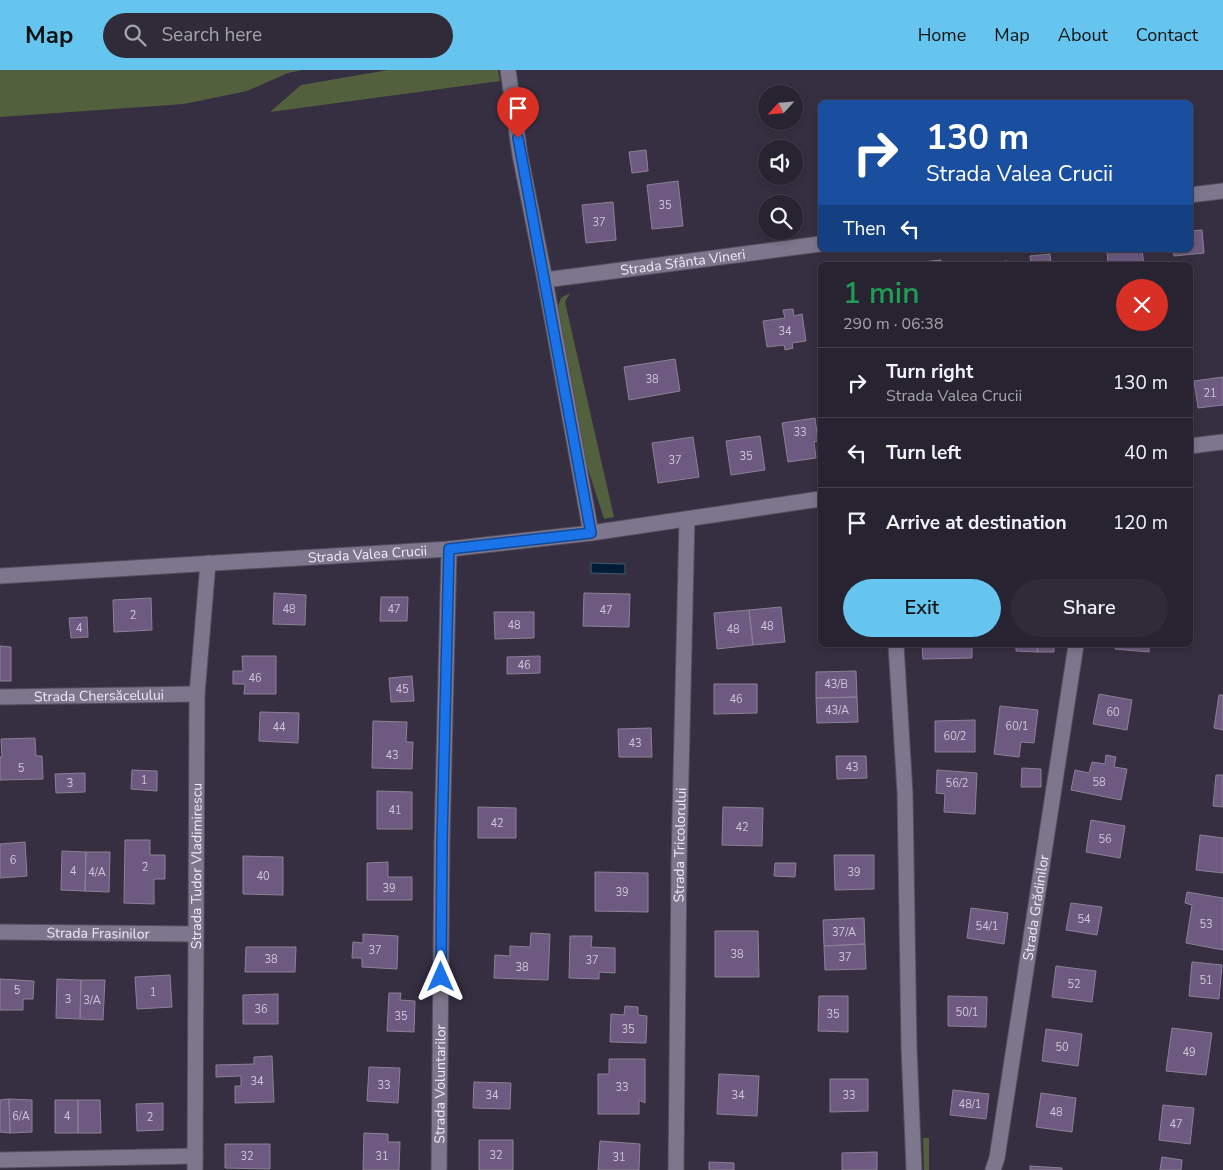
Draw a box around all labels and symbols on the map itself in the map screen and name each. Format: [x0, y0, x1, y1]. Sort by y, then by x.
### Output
north arrow [758, 85, 802, 130]
pin [497, 87, 539, 138]
house number: 35 [658, 198, 672, 213]
house number: 37 [592, 215, 606, 230]
street label: Strada Sfânta Vineri [619, 245, 747, 280]
house number: 34 [778, 324, 792, 339]
house number: 38 [645, 372, 659, 387]
house number: 21 [1203, 386, 1217, 401]
house number: 33 [793, 425, 807, 440]
house number: 35 [739, 449, 753, 464]
house number: 37 [668, 453, 682, 468]
street label: Strada Valea Crucii [307, 541, 427, 567]
house number: 48 [282, 602, 296, 617]
house number: 47 [387, 602, 401, 617]
house number: 47 [599, 603, 613, 618]
house number: 2 [130, 608, 136, 623]
house number: 48 [507, 618, 521, 633]
house number: 48 [760, 619, 774, 634]
house number: 4 [76, 621, 83, 636]
house number: 48 [726, 622, 740, 637]
house number: 46 [517, 658, 531, 673]
house number: 46 [248, 671, 262, 686]
house number: 43/B [824, 677, 848, 692]
house number: 45 [395, 682, 409, 697]
street label: Strada Chersăcelului [34, 686, 164, 706]
house number: 46 [729, 692, 743, 707]
house number: 43/A [825, 703, 849, 718]
house number: 60 [1106, 705, 1120, 720]
house number: 60/1 [1006, 719, 1028, 734]
house number: 44 [272, 720, 286, 735]
house number: 60/2 [944, 729, 966, 744]
house number: 43 [628, 736, 642, 751]
house number: 43 [385, 748, 399, 763]
house number: 43 [845, 760, 859, 775]
house number: 5 [18, 761, 25, 776]
house number: 1 [141, 773, 147, 788]
house number: 58 [1092, 775, 1106, 790]
house number: 3 [67, 776, 73, 791]
house number: 56/2 [946, 776, 968, 791]
street label: Strada Tudor Vladimirescu [187, 783, 207, 949]
street label: Strada Tricolorului [670, 787, 691, 903]
house number: 41 [388, 803, 402, 818]
house number: 42 [490, 816, 504, 831]
house number: 42 [735, 820, 749, 835]
house number: 56 [1098, 832, 1112, 847]
house number: 6 [10, 853, 17, 868]
street label: Strada Grădinilor [1019, 853, 1054, 962]
house number: 2 [142, 860, 148, 875]
house number: 4 [70, 864, 77, 879]
house number: 4/A [88, 865, 106, 880]
house number: 39 [847, 865, 861, 880]
house number: 40 [256, 869, 270, 884]
house number: 39 [382, 881, 396, 896]
house number: 39 [615, 885, 629, 900]
house number: 54 [1077, 912, 1091, 927]
house number: 53 [1199, 917, 1213, 932]
house number: 54/1 [976, 919, 998, 934]
street label: Strada Frasinilor [46, 923, 150, 944]
house number: 37/A [832, 925, 856, 940]
house number: 37 [368, 943, 382, 958]
house number: 38 [730, 947, 744, 962]
position arrow [414, 950, 466, 1002]
house number: 37 [838, 950, 852, 965]
house number: 38 [264, 952, 278, 967]
house number: 37 [585, 953, 599, 968]
house number: 38 [515, 960, 529, 975]
house number: 51 [1199, 973, 1213, 988]
house number: 52 [1067, 977, 1081, 992]
house number: 5 [14, 983, 21, 998]
house number: 1 [150, 985, 156, 1000]
house number: 3 [65, 992, 71, 1007]
house number: 3/A [83, 993, 101, 1008]
house number: 36 [254, 1002, 268, 1017]
house number: 50/1 [956, 1005, 978, 1020]
house number: 35 [826, 1007, 840, 1022]
house number: 35 [394, 1009, 408, 1024]
house number: 35 [621, 1022, 635, 1037]
street label: Strada Voluntarilor [430, 1024, 450, 1144]
house number: 50 [1055, 1040, 1069, 1055]
house number: 49 [1182, 1045, 1196, 1060]
house number: 34 [250, 1074, 264, 1089]
house number: 33 [377, 1078, 391, 1093]
house number: 33 [615, 1080, 629, 1095]
house number: 34 [485, 1088, 499, 1103]
house number: 34 [731, 1088, 745, 1103]
house number: 33 [842, 1088, 856, 1103]
house number: 48/1 [959, 1097, 981, 1112]
house number: 48 [1049, 1105, 1063, 1120]
house number: 6/A [12, 1109, 30, 1124]
house number: 4 [64, 1109, 71, 1124]
house number: 2 [147, 1110, 153, 1125]
house number: 47 [1169, 1117, 1183, 1132]
house number: 32 [489, 1148, 503, 1163]
house number: 32 [240, 1149, 254, 1164]
house number: 31 [375, 1149, 389, 1164]
house number: 31 [612, 1150, 626, 1165]

